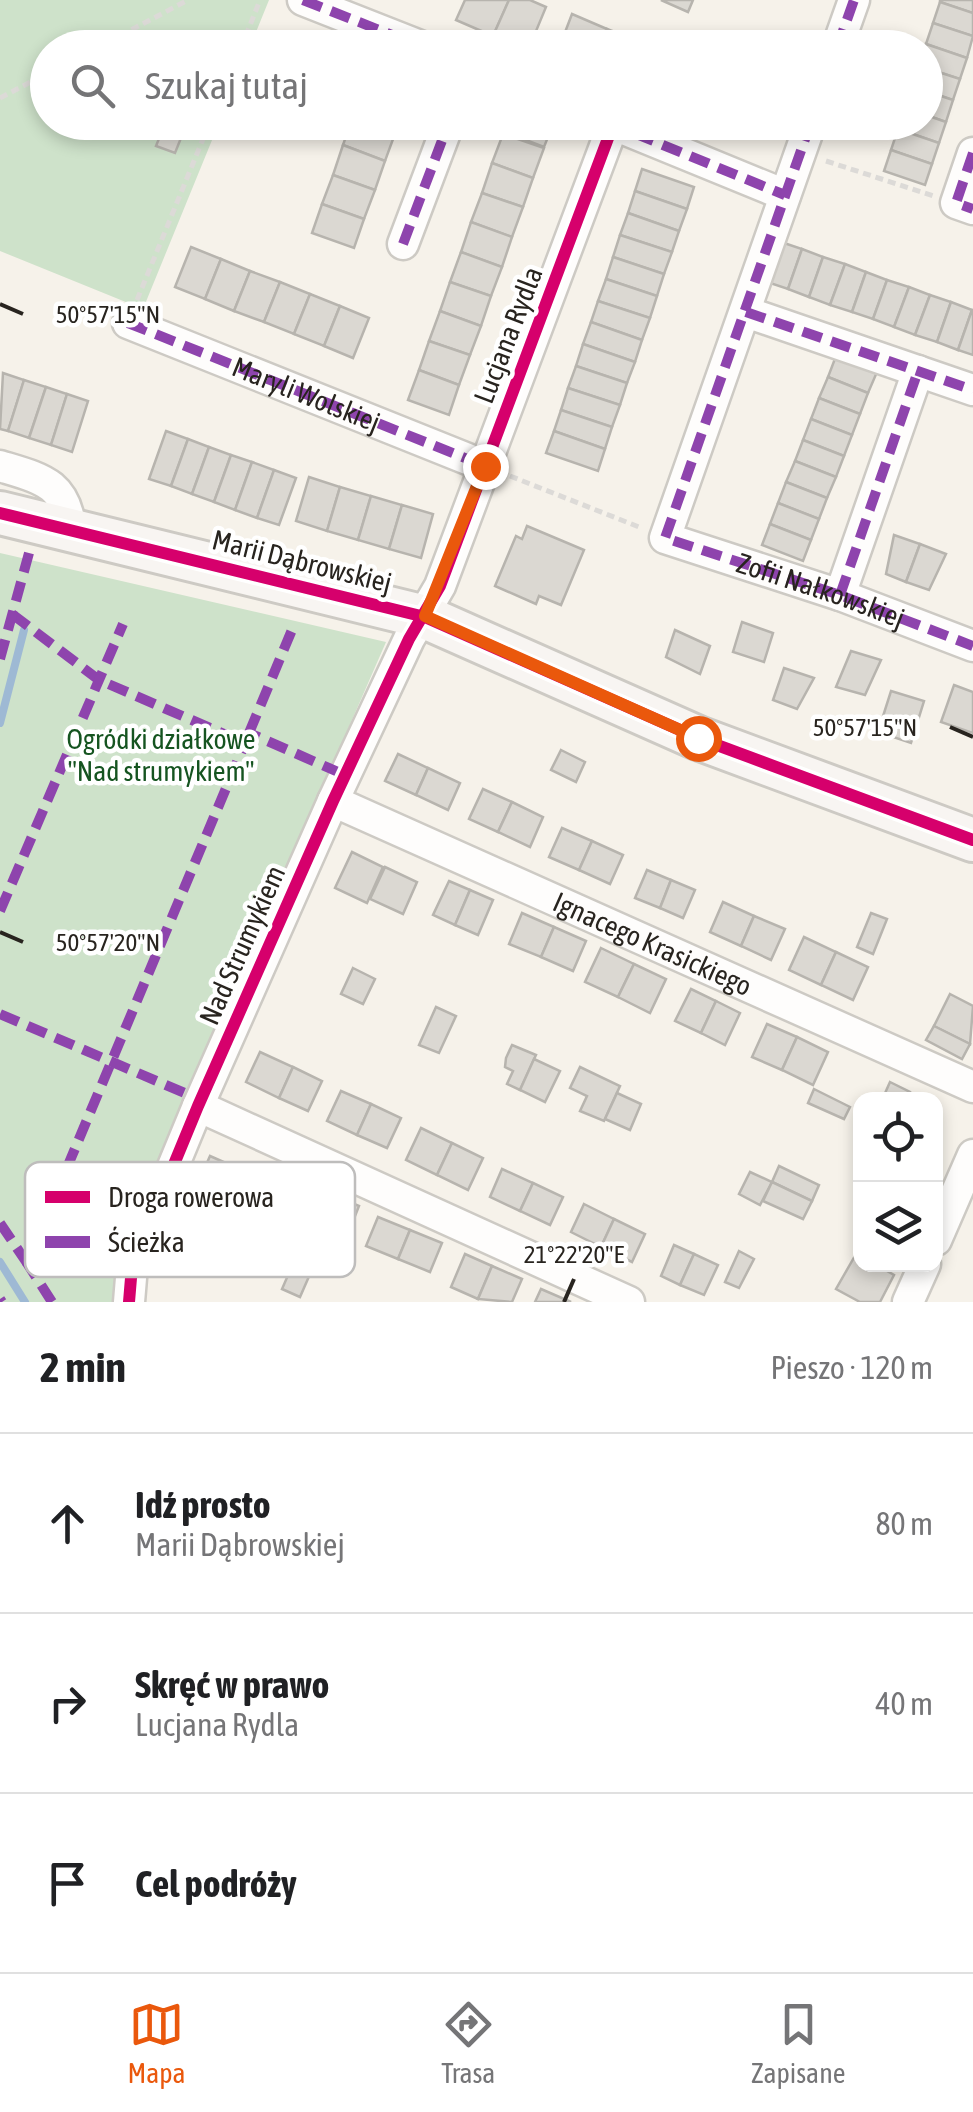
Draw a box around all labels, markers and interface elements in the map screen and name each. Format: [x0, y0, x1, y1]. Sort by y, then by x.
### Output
search box [30, 30, 943, 140]
icon: search [65, 58, 120, 113]
text: Szukaj tutaj [145, 64, 308, 107]
street label: Lucjana Rydla [467, 262, 549, 408]
text: 50°57'15"N [56, 300, 160, 328]
street label: Maryli Wolskiej [228, 350, 385, 438]
route end [463, 444, 509, 490]
street label: Marii Dąbrowskiej [209, 523, 395, 599]
street label: Zofii Nałkowskiej [733, 546, 909, 634]
text: 50°57'15"N [813, 713, 917, 741]
route start [676, 716, 722, 762]
park label: Ogródki działkowe "Nad strumykiem" [67, 723, 255, 787]
street label: Nad Strumykiem [193, 860, 291, 1030]
street label: Ignacego Krasickiego [548, 886, 757, 1002]
text: 50°57'20"N [56, 928, 160, 956]
map controls [853, 1092, 943, 1272]
button: locate [853, 1092, 943, 1182]
legend [25, 1162, 355, 1277]
text: Droga rowerowa [108, 1181, 274, 1213]
button: layers [853, 1182, 943, 1272]
text: Ścieżka [108, 1226, 185, 1258]
text: 21°22'20"E [524, 1240, 624, 1268]
text: 2 min [40, 1343, 126, 1391]
text: Pieszo · 120 m [770, 1349, 933, 1386]
text: Idź prosto [135, 1483, 271, 1526]
icon: ahead [40, 1496, 95, 1551]
text: 80 m [875, 1505, 933, 1542]
text: Marii Dąbrowskiej [135, 1526, 345, 1563]
text: Skręć w prawo [135, 1663, 329, 1706]
icon: right [40, 1676, 95, 1731]
text: 40 m [875, 1685, 933, 1722]
text: Lucjana Rydla [135, 1706, 299, 1743]
icon: arrive [40, 1856, 95, 1911]
text: Cel podróży [135, 1862, 297, 1905]
tab: Mapa [128, 1997, 186, 2089]
tab: Trasa [441, 1997, 496, 2089]
tab: Zapisane [751, 1997, 845, 2089]

